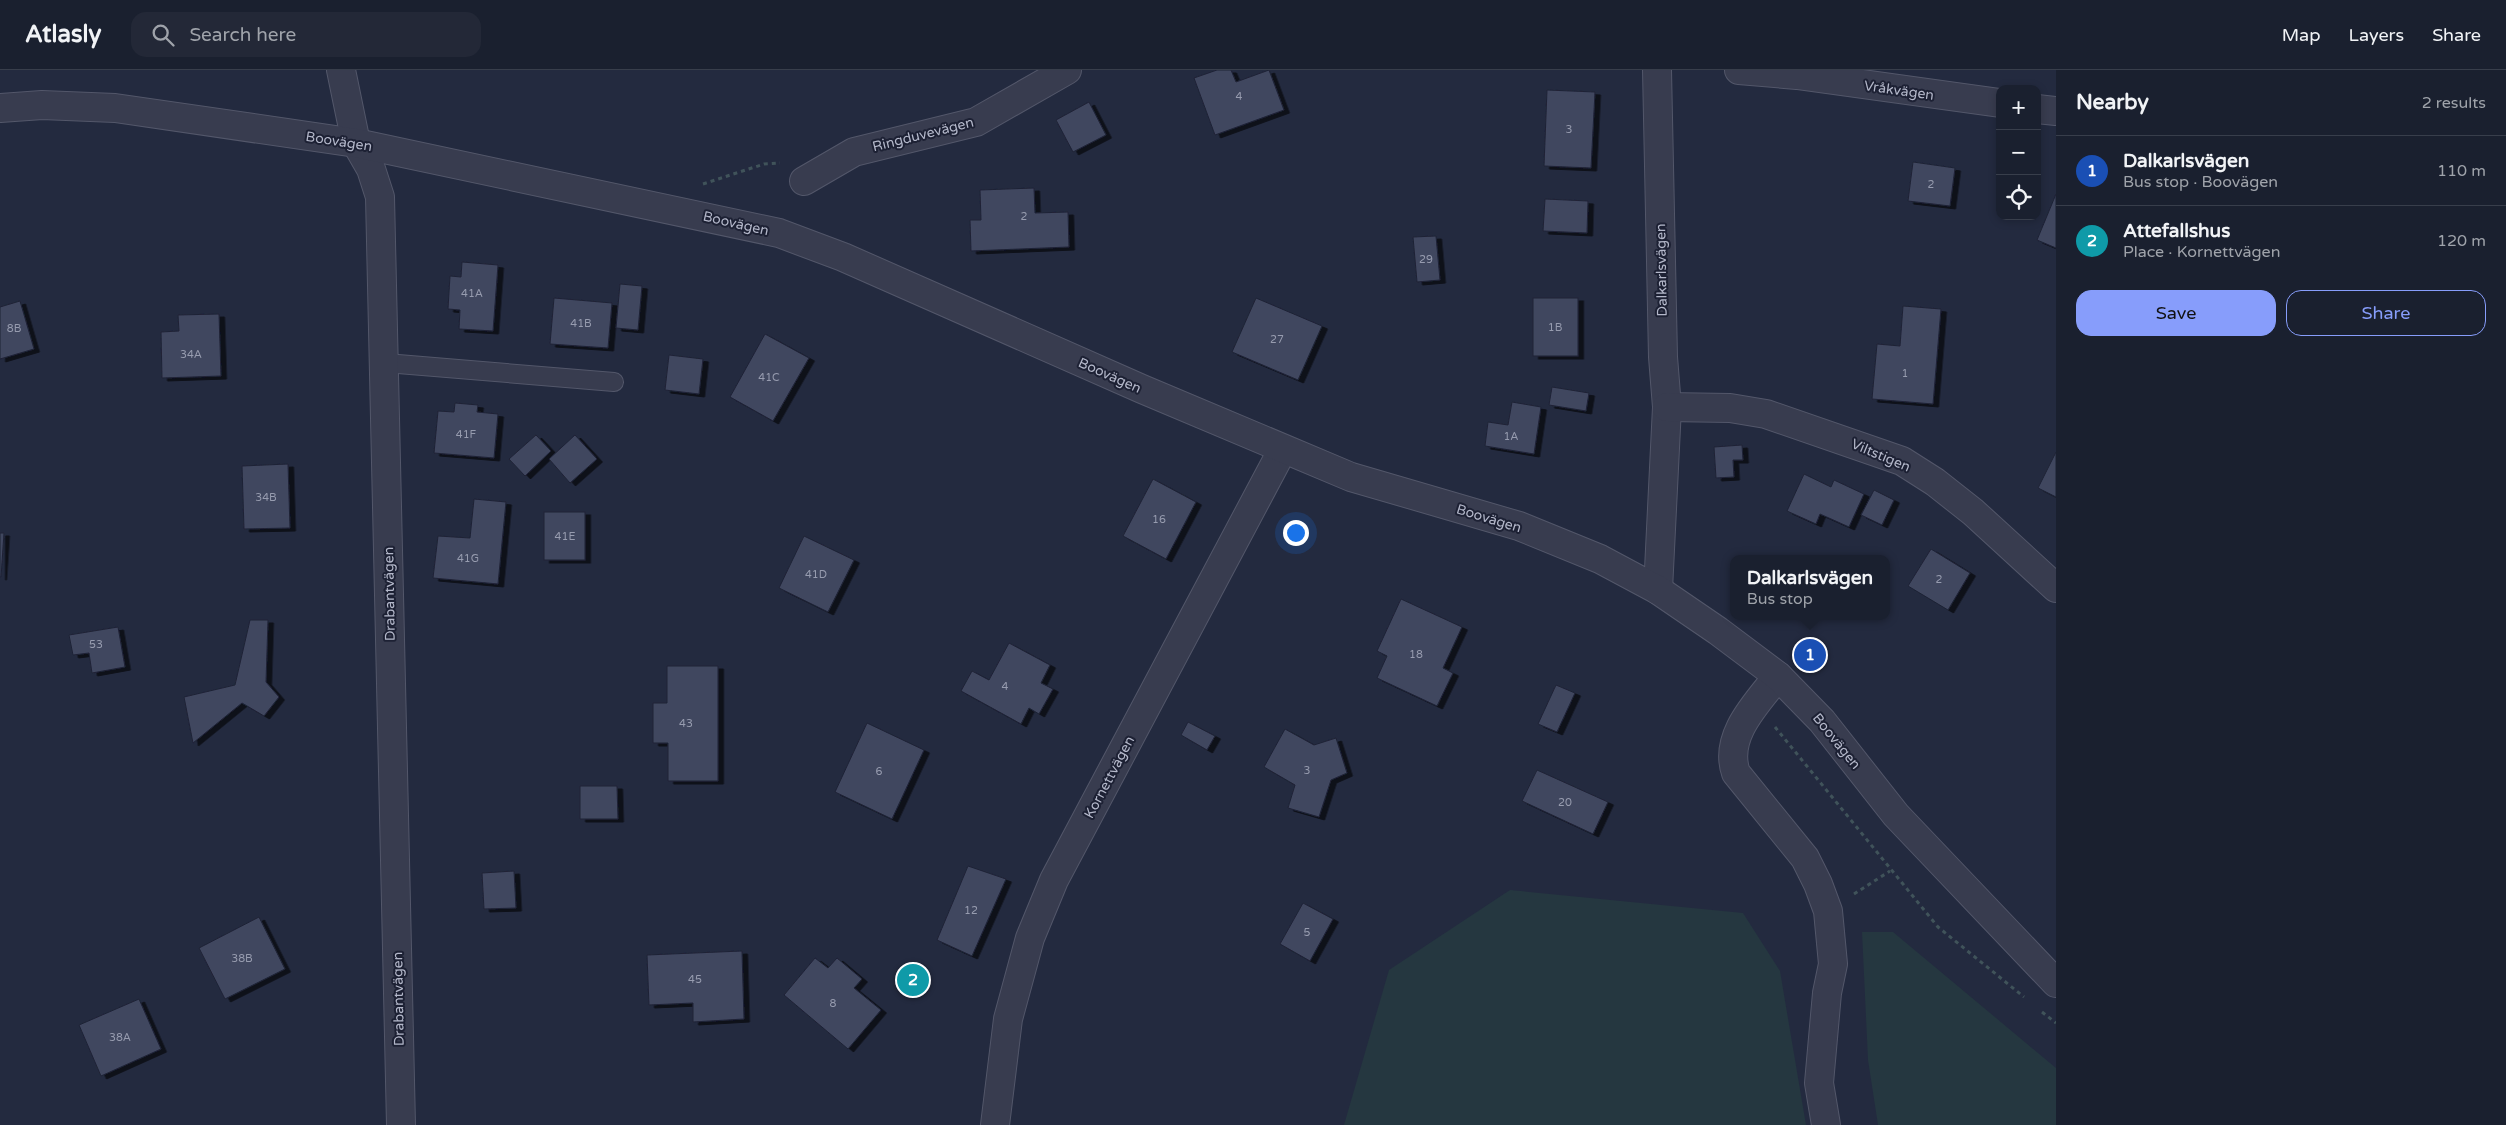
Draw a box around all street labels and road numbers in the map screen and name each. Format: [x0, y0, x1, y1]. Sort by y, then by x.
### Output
street label: Vråkvägen [1863, 77, 1935, 104]
street label: Ringduvevägen [871, 114, 976, 155]
street label: Boovägen [304, 128, 373, 155]
street label: Boovägen [701, 208, 770, 239]
street label: Dalkarlsvägen [1652, 223, 1671, 317]
street label: Boovägen [1076, 354, 1144, 397]
street label: Viltstigen [1849, 435, 1913, 476]
street label: Boovägen [1454, 501, 1523, 536]
street label: Drabantvägen [380, 547, 399, 641]
street label: Boovägen [1809, 710, 1864, 773]
street label: Kornettvägen [1081, 733, 1138, 821]
street label: Drabantvägen [389, 952, 408, 1046]

